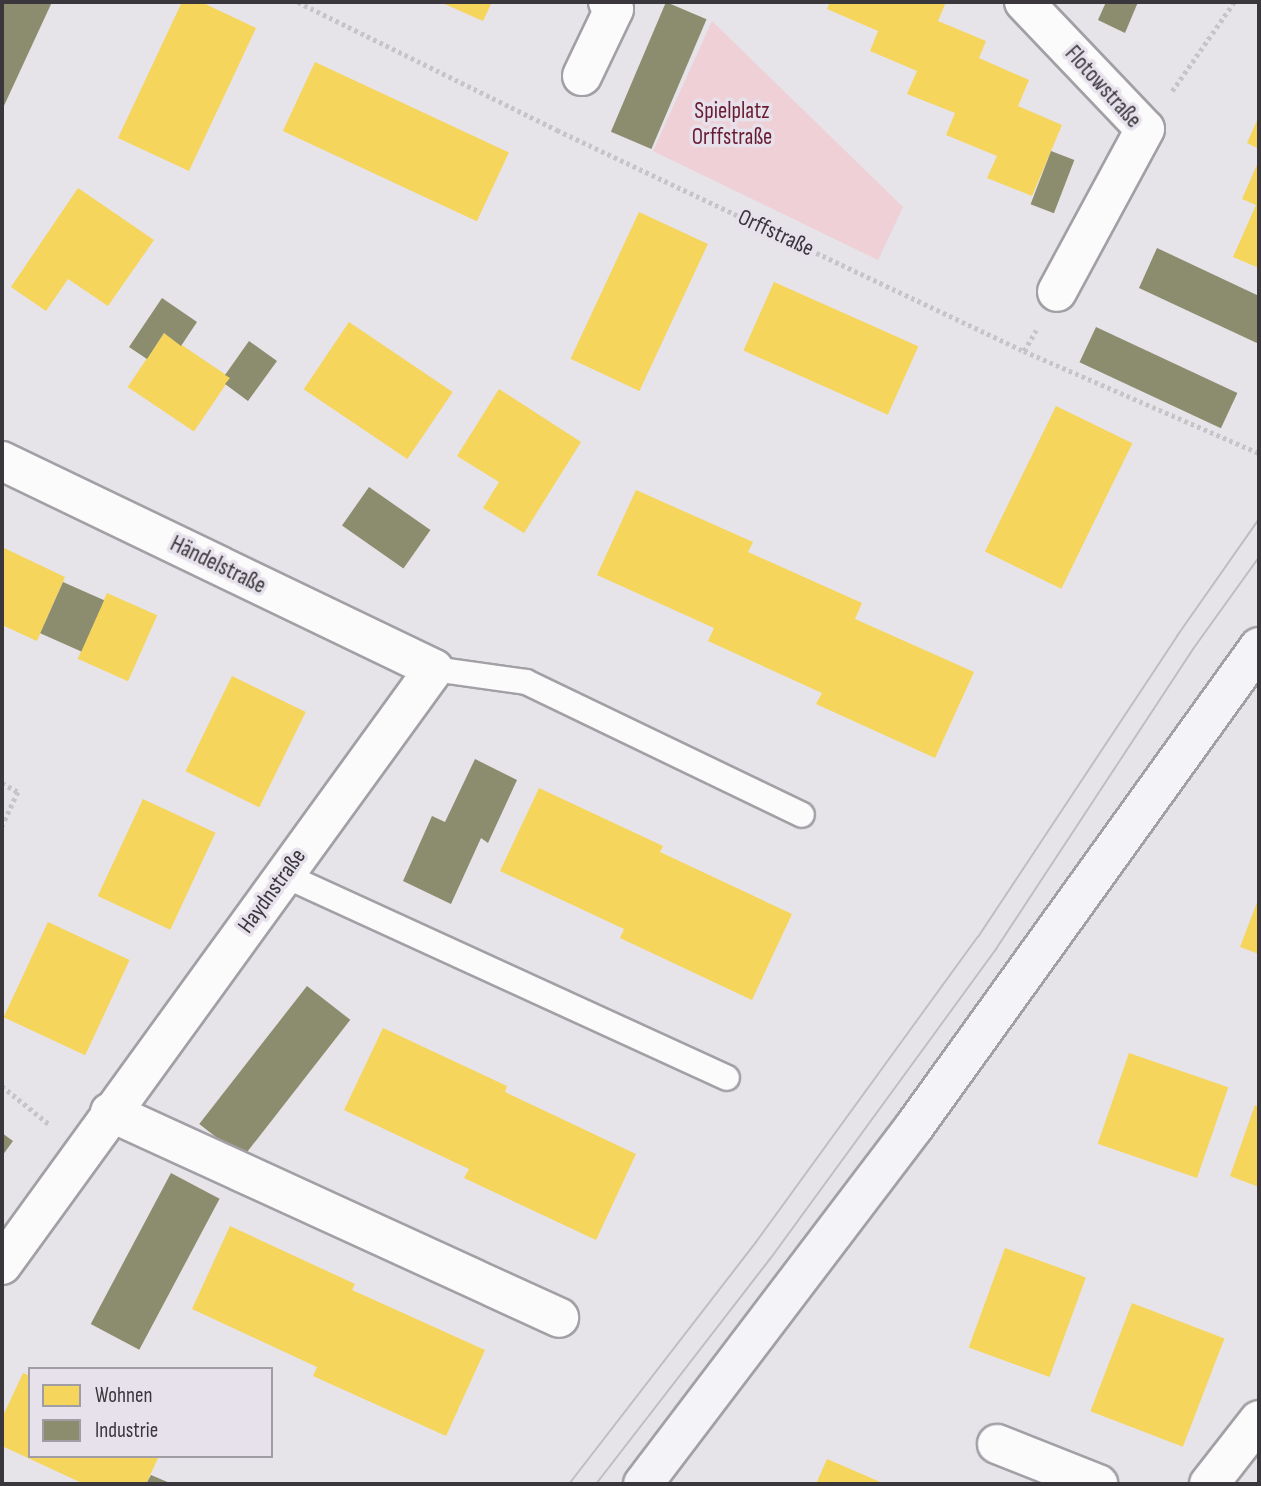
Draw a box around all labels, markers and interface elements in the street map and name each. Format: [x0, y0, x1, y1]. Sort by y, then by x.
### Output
street label: Flotowstraße [1059, 40, 1147, 134]
park label: Spielplatz Orffstraße [692, 97, 772, 151]
street label: Orffstraße [734, 203, 818, 263]
street label: Händelstraße [166, 530, 270, 600]
street label: Haydnstraße [232, 843, 312, 939]
legend [28, 1367, 273, 1458]
text: Wohnen [95, 1383, 152, 1408]
text: Industrie [95, 1418, 158, 1443]

